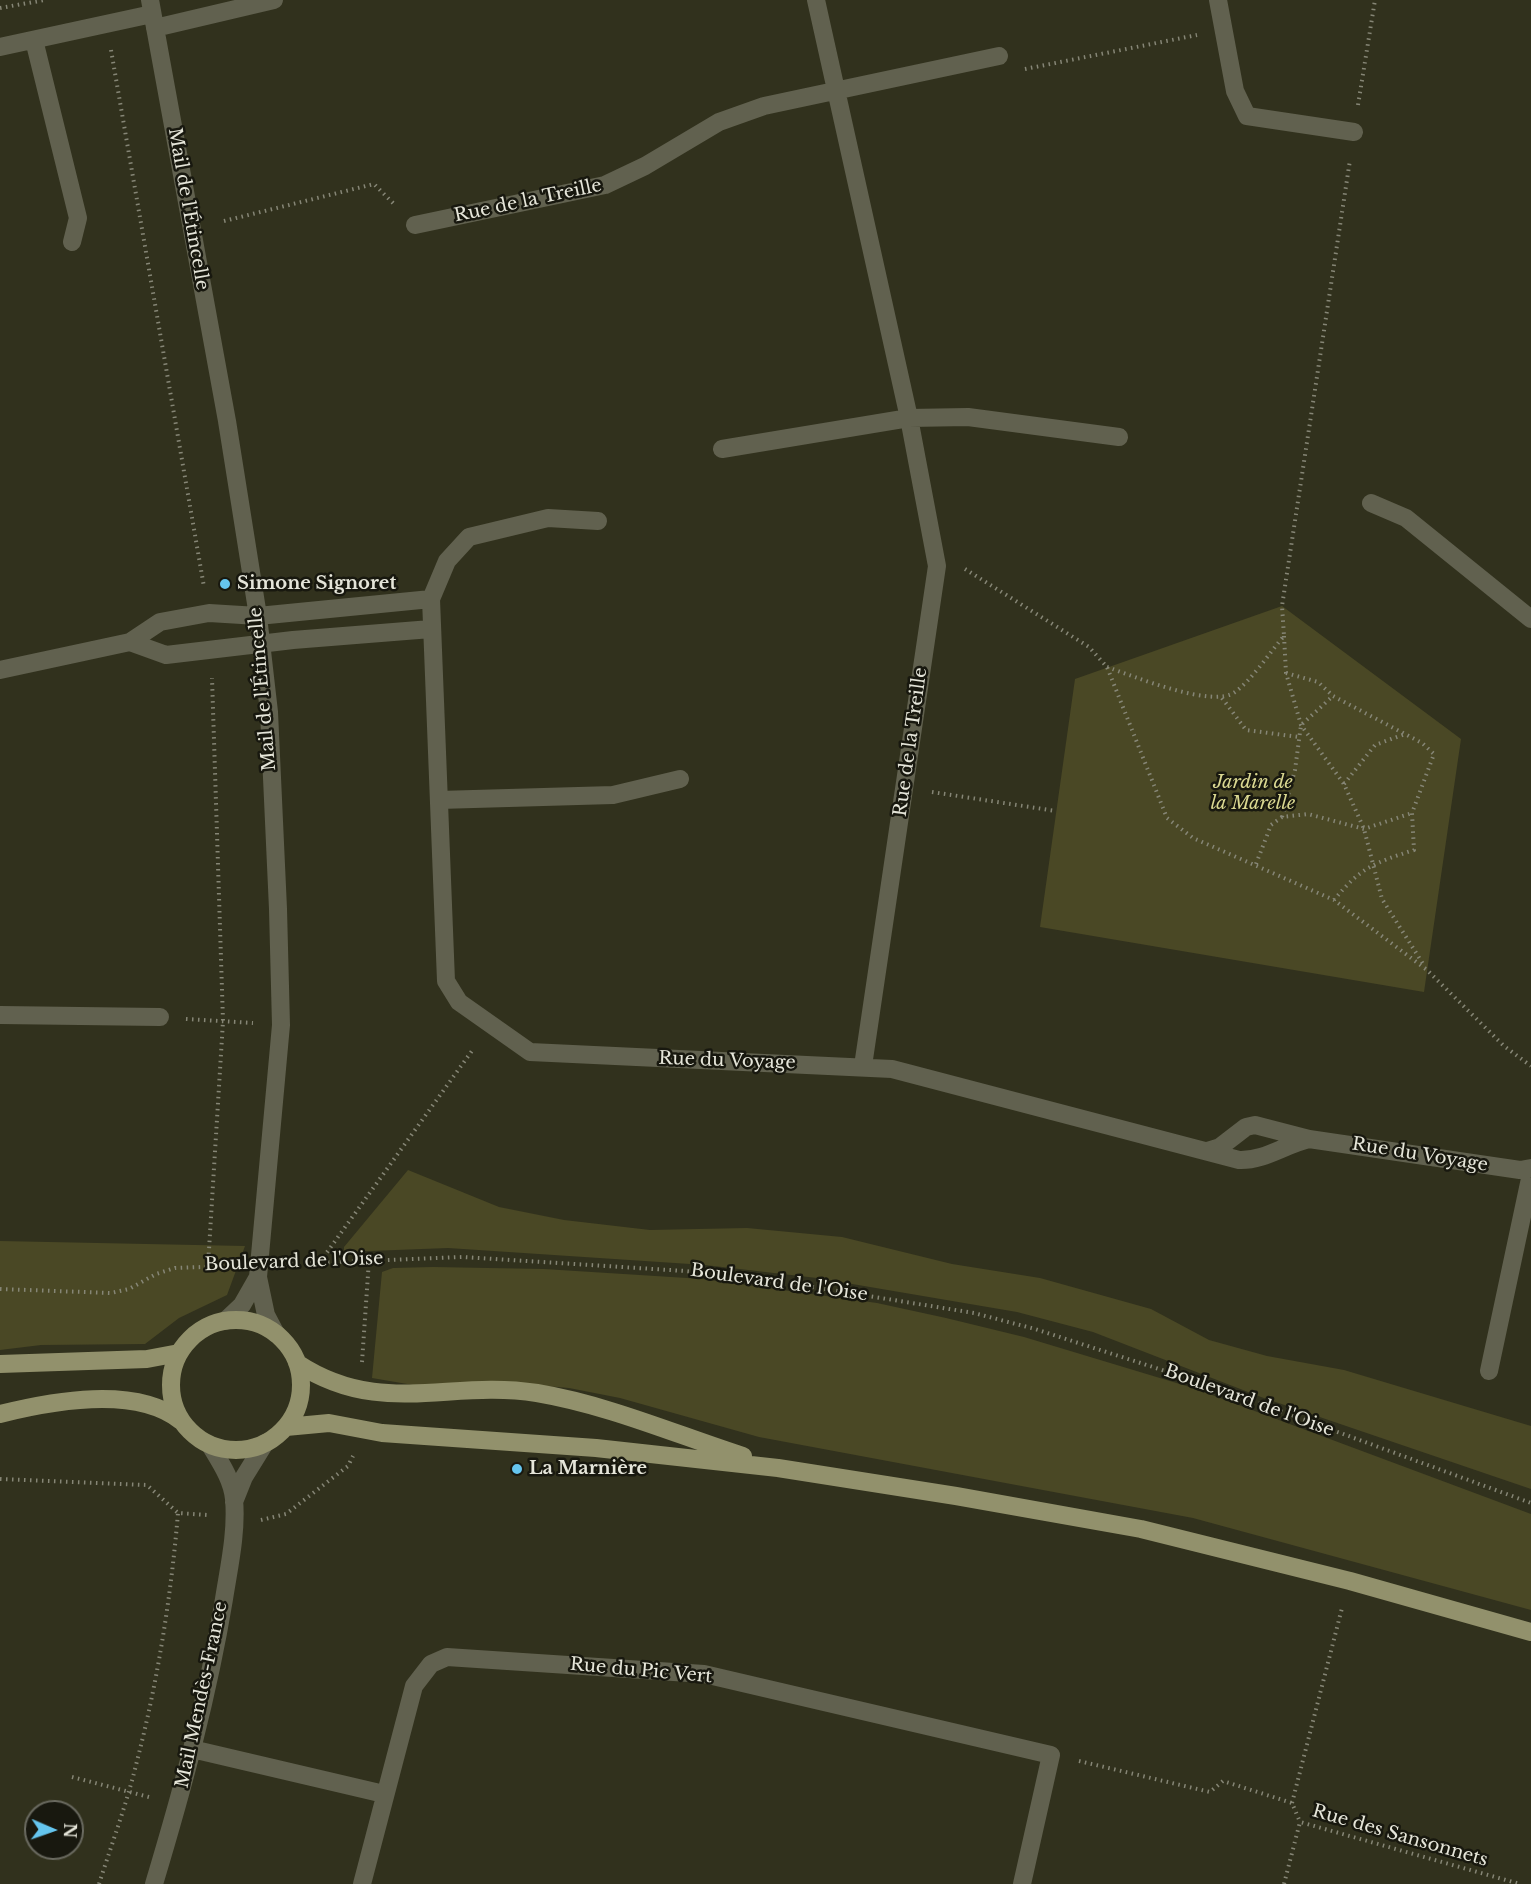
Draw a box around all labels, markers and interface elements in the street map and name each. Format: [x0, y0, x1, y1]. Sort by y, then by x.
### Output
street label: Mail de l'Étincelle [163, 126, 213, 292]
street label: Rue de la Treille [452, 175, 604, 227]
place label: Simone Signoret [237, 573, 396, 595]
marker: Simone Signoret [218, 577, 232, 591]
street label: Mail de l'Étincelle [245, 606, 281, 772]
street label: Rue de la Treille [890, 666, 932, 818]
park label: Jardin de la Marelle [1211, 772, 1295, 814]
street label: Rue du Voyage [658, 1048, 796, 1074]
street label: Rue du Voyage [1350, 1134, 1490, 1176]
street label: Boulevard de l'Oise [204, 1248, 384, 1276]
street label: Boulevard de l'Oise [689, 1260, 869, 1306]
street label: Boulevard de l'Oise [1161, 1360, 1337, 1442]
place label: La Marnière [529, 1458, 647, 1480]
marker: La Marnière [510, 1462, 524, 1476]
street label: Mail Mendès-France [172, 1600, 232, 1790]
street label: Rue du Pic Vert [569, 1654, 713, 1688]
north arrow [24, 1800, 84, 1860]
street label: Rue des Sansonnets [1310, 1801, 1490, 1871]
text: N [60, 1823, 80, 1838]

